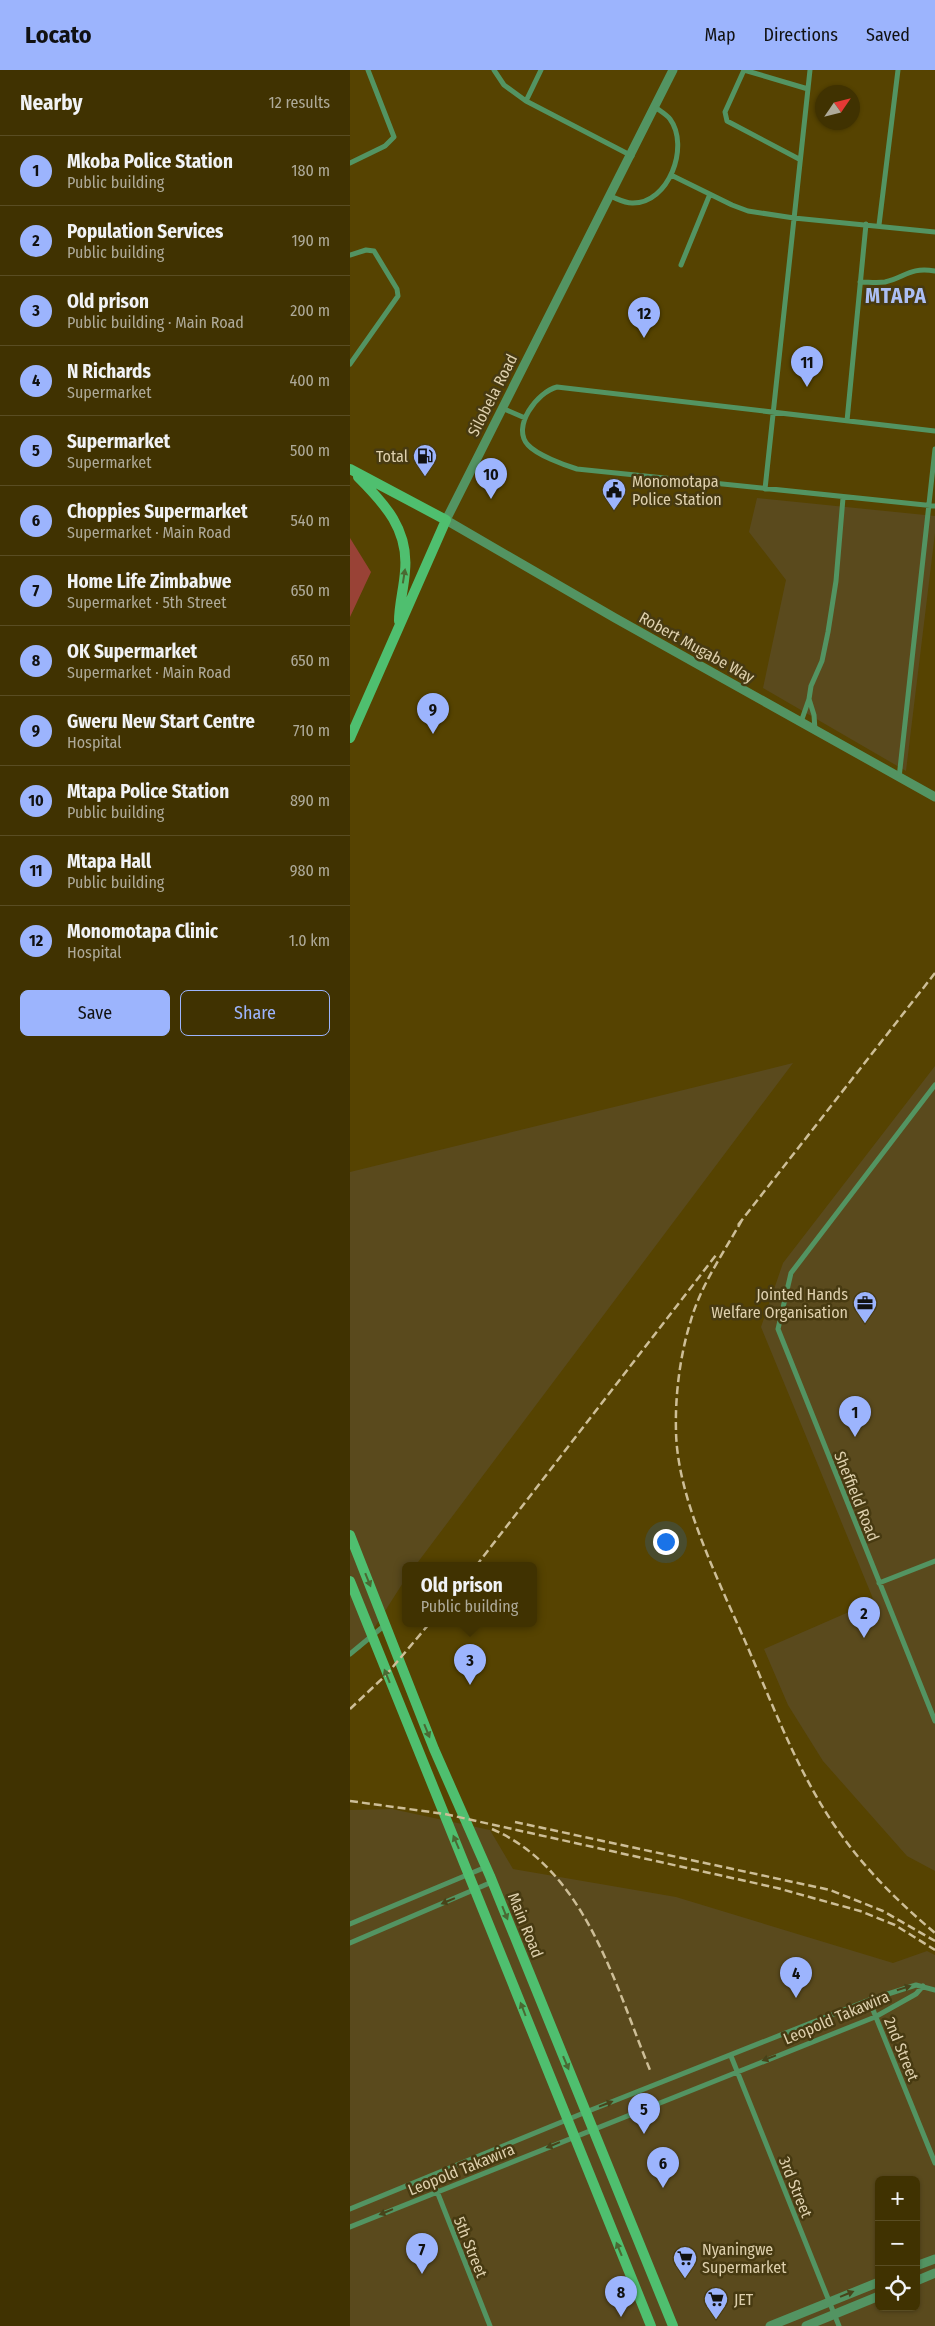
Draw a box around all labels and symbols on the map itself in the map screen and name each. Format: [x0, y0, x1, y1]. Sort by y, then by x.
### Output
north arrow [815, 85, 860, 130]
district label: MTAPA [865, 283, 927, 309]
pin: 12 [628, 297, 660, 338]
pin: 11 [791, 346, 823, 387]
street label: Silobela Road [464, 351, 521, 440]
fuel station icon: Total [412, 443, 438, 477]
place label: Total [376, 447, 408, 466]
pin: 10 [475, 458, 507, 499]
place label: Monomotapa Police Station [632, 472, 722, 509]
public building icon: Monomotapa Police Station [601, 477, 627, 511]
one-way arrow [400, 568, 408, 584]
street label: Robert Mugabe Way [636, 608, 759, 687]
pin: 9 [417, 693, 449, 734]
place label: Jointed Hands Welfare Organisation [711, 1285, 848, 1322]
office icon: Jointed Hands Welfare Organisation [852, 1290, 878, 1324]
pin: 1 [839, 1396, 871, 1437]
street label: Sheffield Road [830, 1449, 883, 1544]
your location [653, 1529, 679, 1555]
one-way arrow [364, 1573, 372, 1587]
pin: 2 [848, 1597, 880, 1638]
pin: 3 [454, 1644, 486, 1685]
one-way arrow [383, 1668, 391, 1683]
one-way arrow [423, 1724, 431, 1739]
one-way arrow [452, 1835, 460, 1849]
street label: Main Road [504, 1890, 547, 1961]
one-way arrow [441, 1898, 455, 1906]
one-way arrow [501, 1906, 509, 1920]
pin: 4 [780, 1957, 812, 1998]
one-way arrow [896, 1984, 911, 1991]
street label: Leopold Takawira [780, 1987, 892, 2048]
one-way arrow [519, 2002, 527, 2016]
street label: 2nd Street [880, 2014, 923, 2085]
one-way arrow [761, 2054, 776, 2062]
one-way arrow [562, 2056, 570, 2070]
pin: 5 [628, 2093, 660, 2134]
one-way arrow [598, 2100, 613, 2107]
street label: Leopold Takawira [405, 2139, 517, 2200]
one-way arrow [546, 2142, 560, 2150]
pin: 6 [647, 2147, 679, 2188]
street label: 3rd Street [775, 2154, 817, 2221]
one-way arrow [379, 2209, 393, 2217]
street label: 5th Street [450, 2214, 492, 2281]
pin: 7 [406, 2233, 438, 2274]
place label: Nyaningwe Supermarket [702, 2240, 787, 2277]
one-way arrow [615, 2241, 623, 2256]
supermarket icon: Nyaningwe Supermarket [672, 2245, 698, 2279]
pin: 8 [605, 2276, 637, 2317]
supermarket icon: JET [703, 2286, 729, 2320]
place label: JET [734, 2290, 754, 2309]
one-way arrow [840, 2290, 854, 2298]

